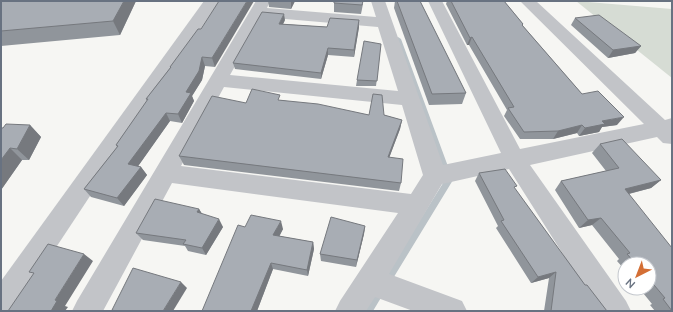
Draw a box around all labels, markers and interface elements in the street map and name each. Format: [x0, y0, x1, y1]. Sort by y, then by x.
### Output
north arrow [617, 256, 657, 296]
text: N [623, 275, 639, 291]

